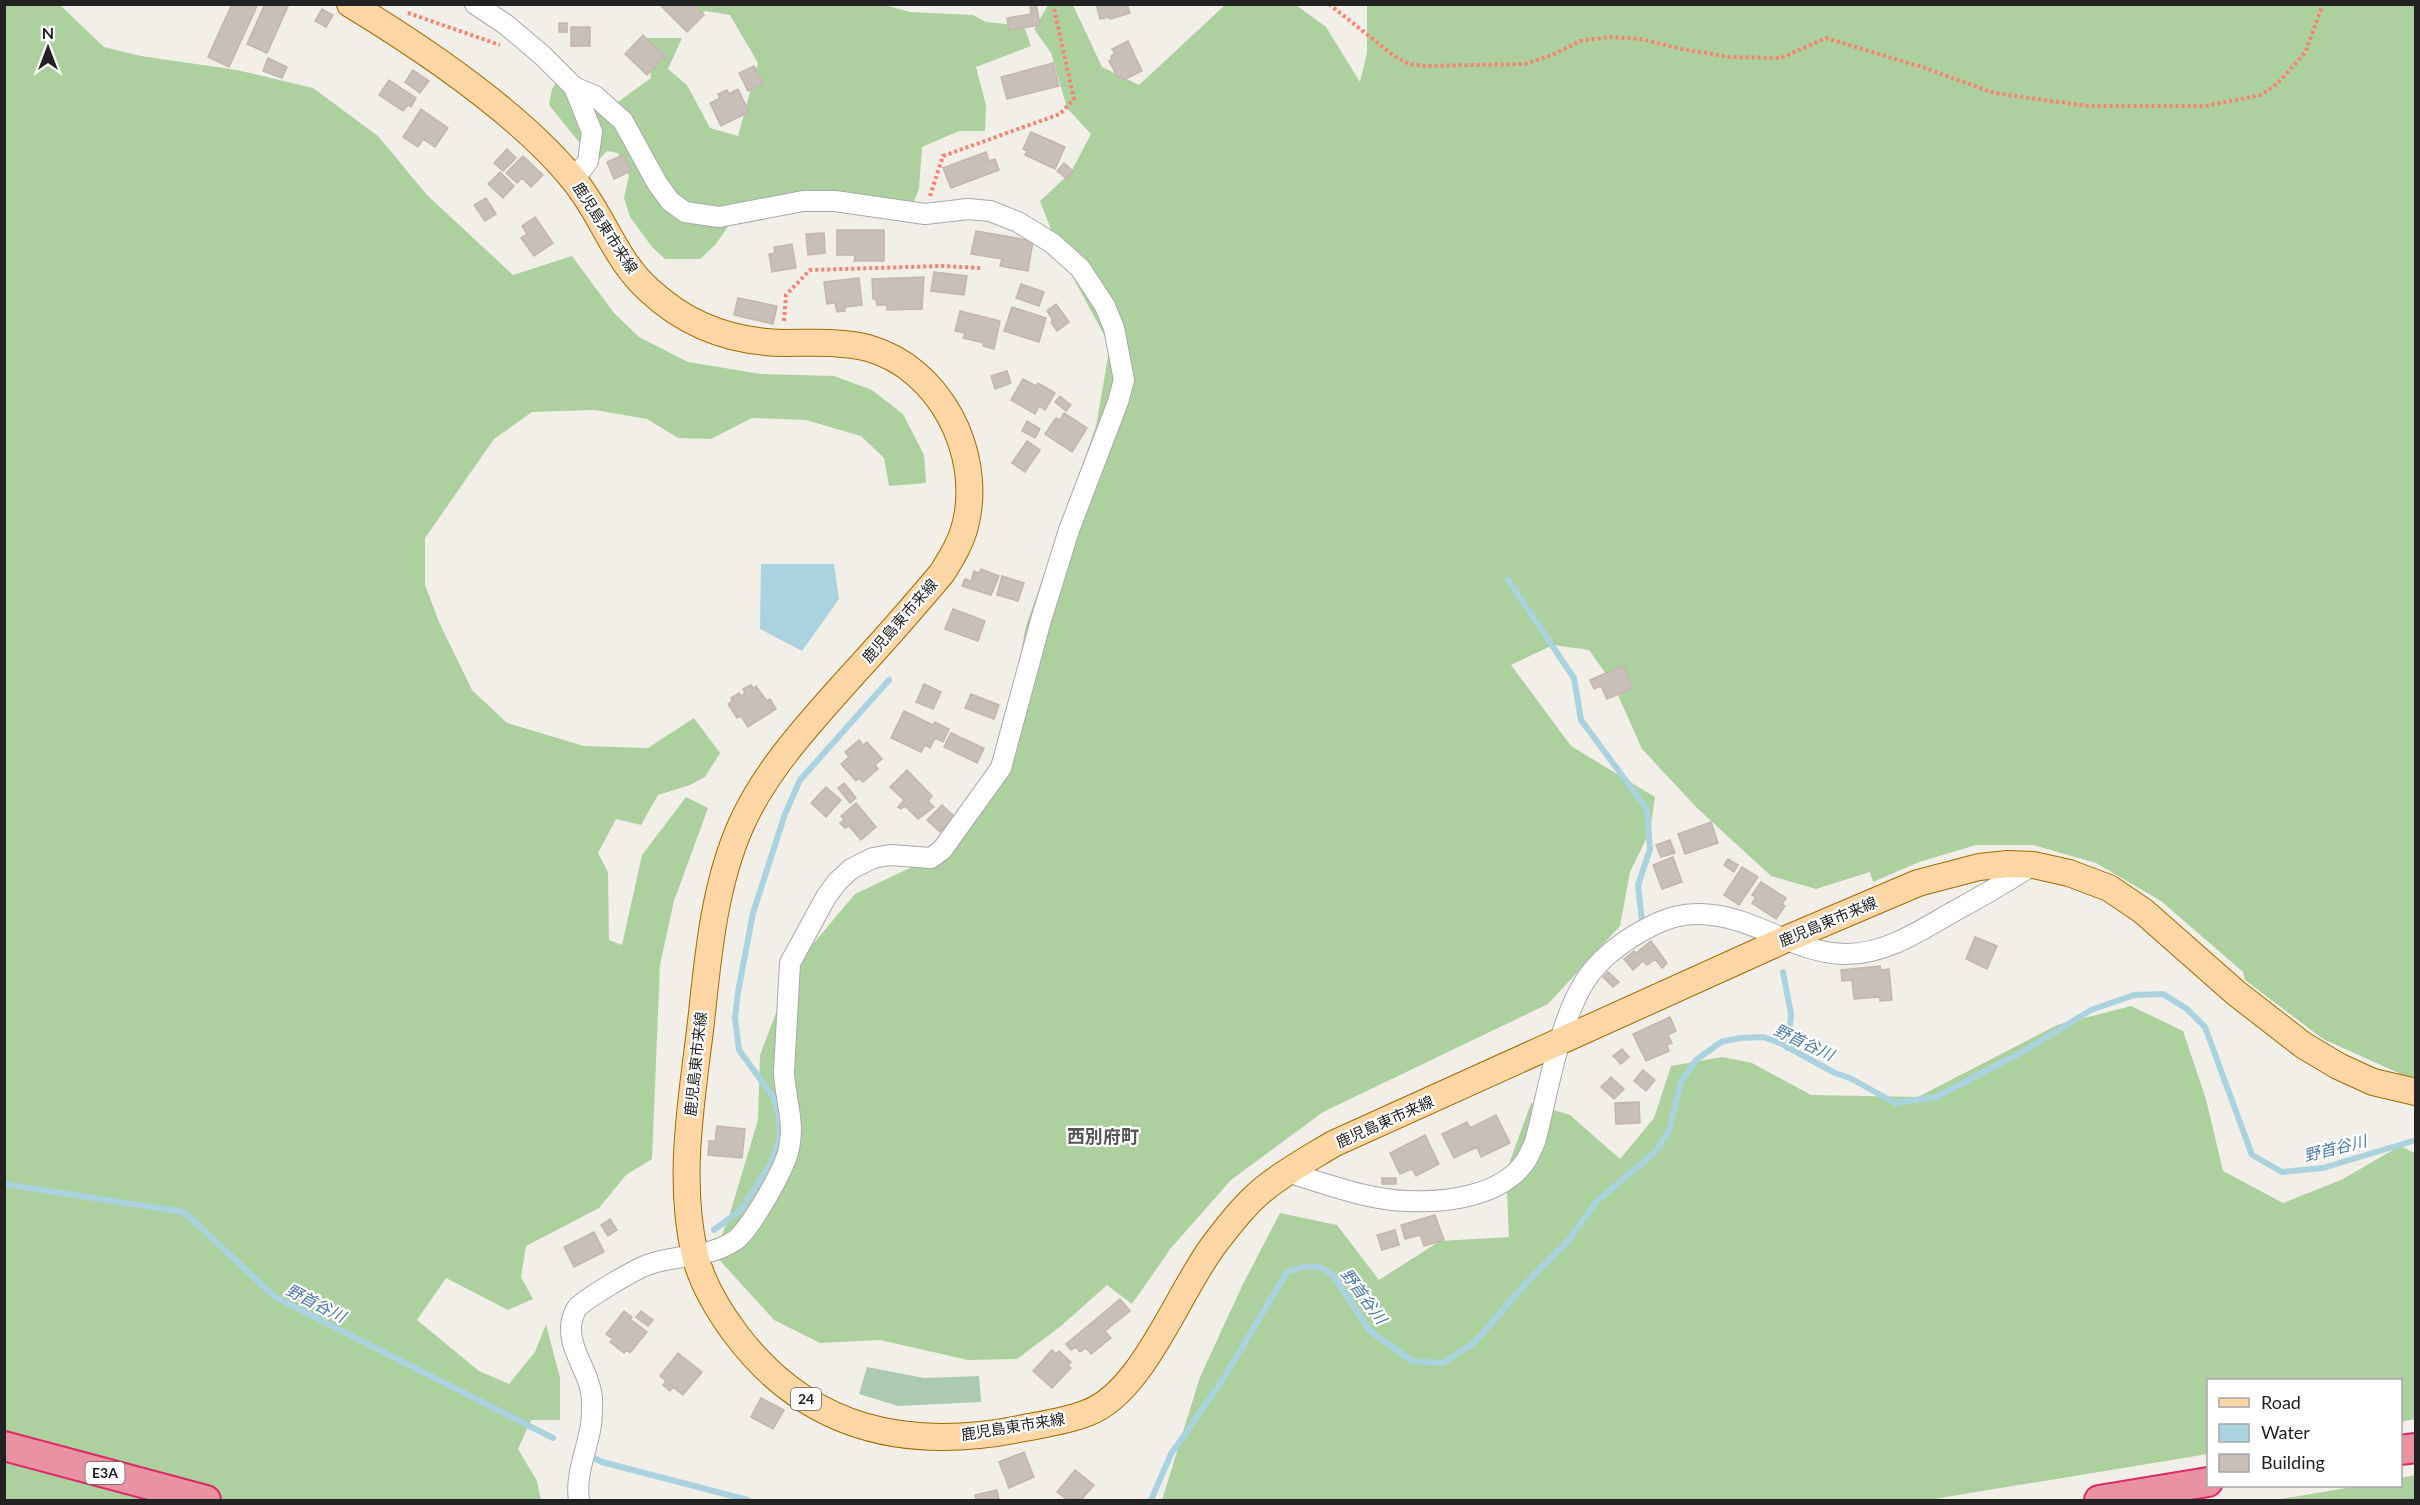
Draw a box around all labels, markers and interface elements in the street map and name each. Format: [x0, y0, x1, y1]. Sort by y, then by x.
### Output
north arrow [18, 18, 78, 78]
text: N [42, 23, 54, 42]
street label: 鹿児島東市来線 [570, 179, 642, 276]
street label: 鹿児島東市来線 [858, 575, 940, 666]
street label: 鹿児島東市来線 [1776, 892, 1879, 950]
street label: 鹿児島東市来線 [681, 1011, 709, 1117]
water label: 野首谷川 [1771, 1019, 1839, 1065]
street label: 鹿児島東市来線 [1333, 1092, 1436, 1151]
district label: 西別府町 [1067, 1125, 1139, 1147]
water label: 野首谷川 [2302, 1130, 2370, 1164]
water label: 野首谷川 [1338, 1264, 1392, 1329]
water label: 野首谷川 [283, 1280, 351, 1326]
legend [2207, 1379, 2402, 1487]
road number: 24 [791, 1388, 821, 1410]
text: Road [2261, 1391, 2301, 1413]
street label: 鹿児島東市来線 [960, 1409, 1066, 1443]
text: Water [2261, 1421, 2310, 1443]
text: Building [2261, 1451, 2325, 1473]
road number: E3A [86, 1462, 124, 1484]

